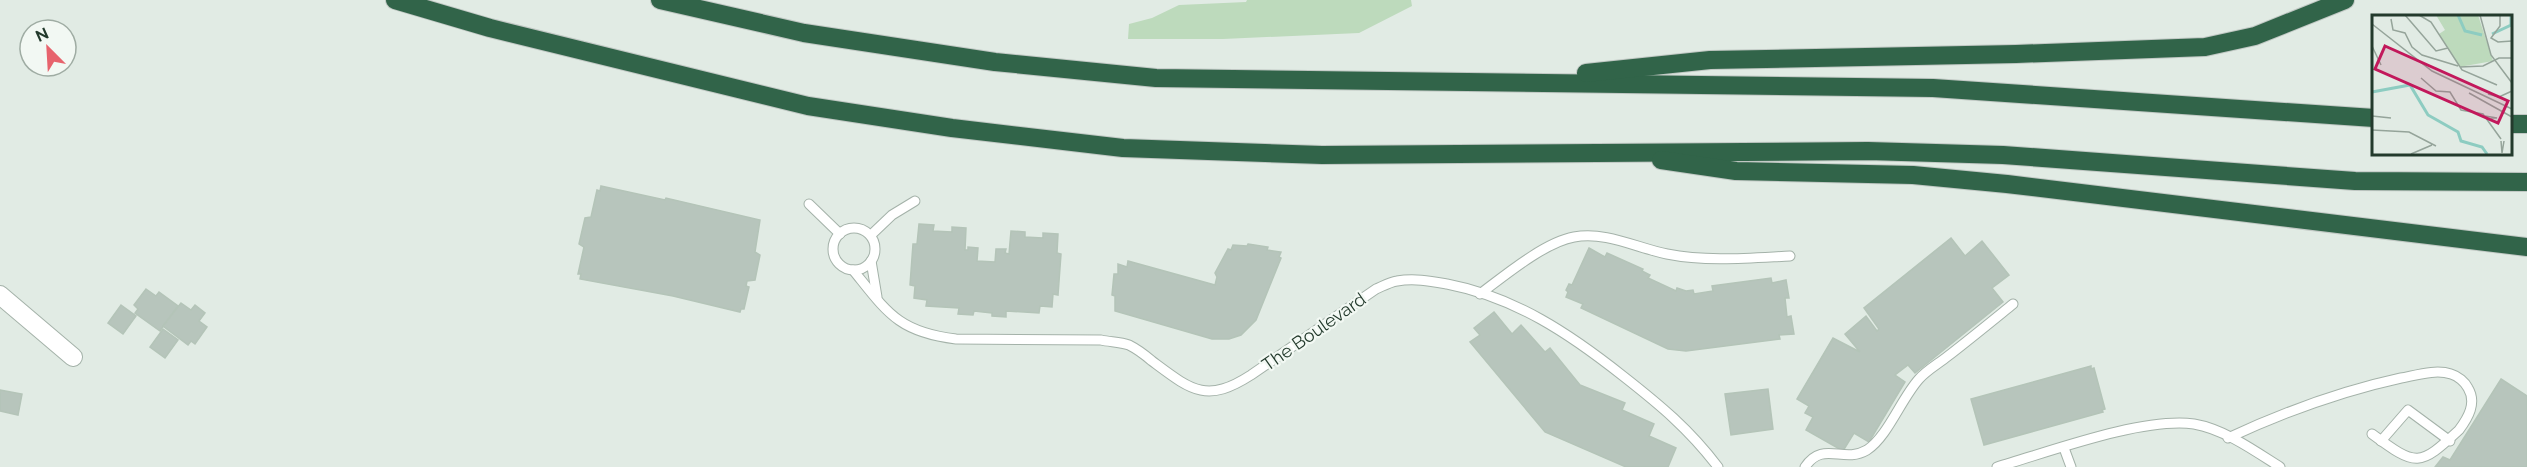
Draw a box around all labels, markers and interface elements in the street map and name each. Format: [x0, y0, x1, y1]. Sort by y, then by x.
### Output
inset map [2372, 15, 2512, 154]
north arrow [18, 18, 78, 78]
text: N [33, 24, 52, 46]
street label: The Boulevard [1258, 288, 1370, 375]

